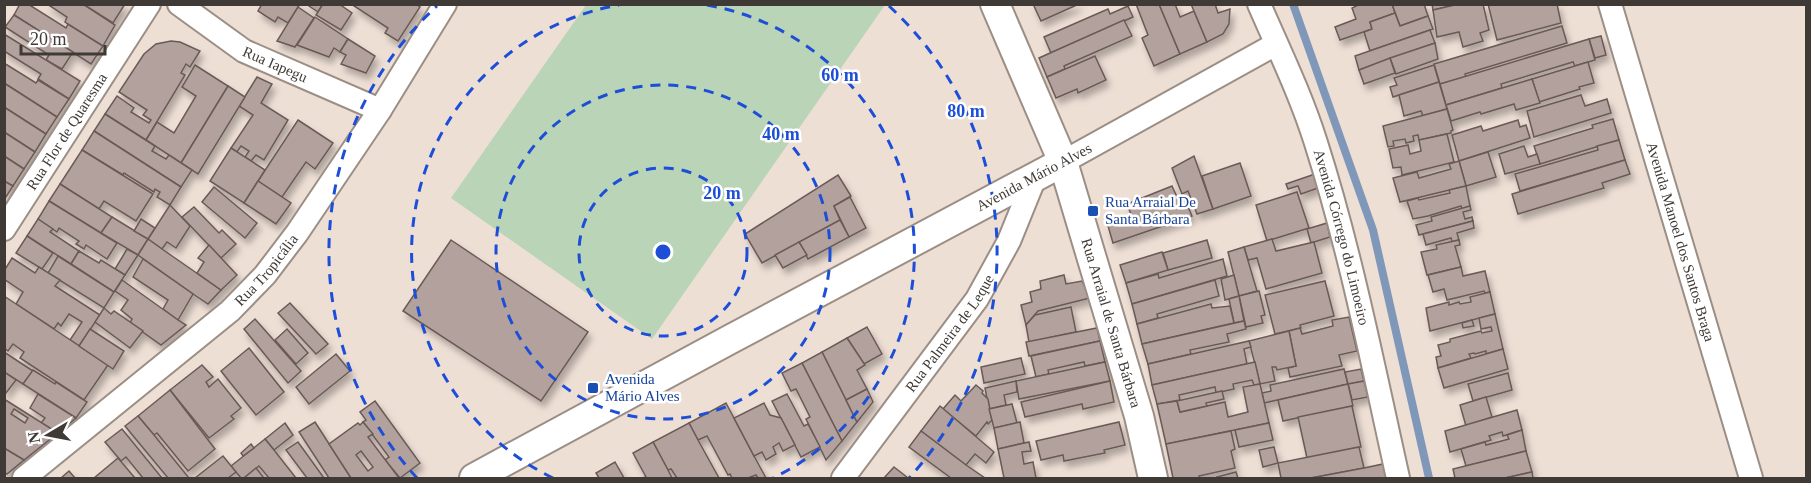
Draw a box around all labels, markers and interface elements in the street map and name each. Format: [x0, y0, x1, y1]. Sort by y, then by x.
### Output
scale bar [21, 18, 105, 56]
text: 20 m [30, 29, 67, 49]
street label: Rua Iapegu [240, 43, 310, 86]
text: 60 m [821, 65, 859, 85]
street label: Rua Flor de Quaresma [23, 70, 110, 193]
text: 80 m [947, 101, 985, 121]
text: 40 m [762, 124, 800, 144]
street label: Avenida Mário Alves [974, 140, 1094, 214]
street label: Avenida Manoel dos Santos Braga [1643, 140, 1718, 344]
street label: Avenida Córrego do Limoeiro [1311, 147, 1372, 327]
text: 20 m [703, 183, 741, 203]
place label: Rua Arraial De Santa Bárbara [1105, 194, 1196, 227]
marker: Rua Arraial De Santa Bárbara [1086, 204, 1100, 218]
street label: Rua Tropicália [232, 231, 301, 309]
street label: Rua Arraial de Santa Bárbara [1078, 236, 1144, 410]
centre of rings [653, 242, 673, 262]
street label: Rua Palmeira de Leque [902, 272, 997, 395]
place label: Avenida Mário Alves [605, 371, 680, 404]
marker: Avenida Mário Alves [586, 381, 600, 395]
north arrow [18, 405, 78, 465]
text: N [24, 430, 43, 445]

